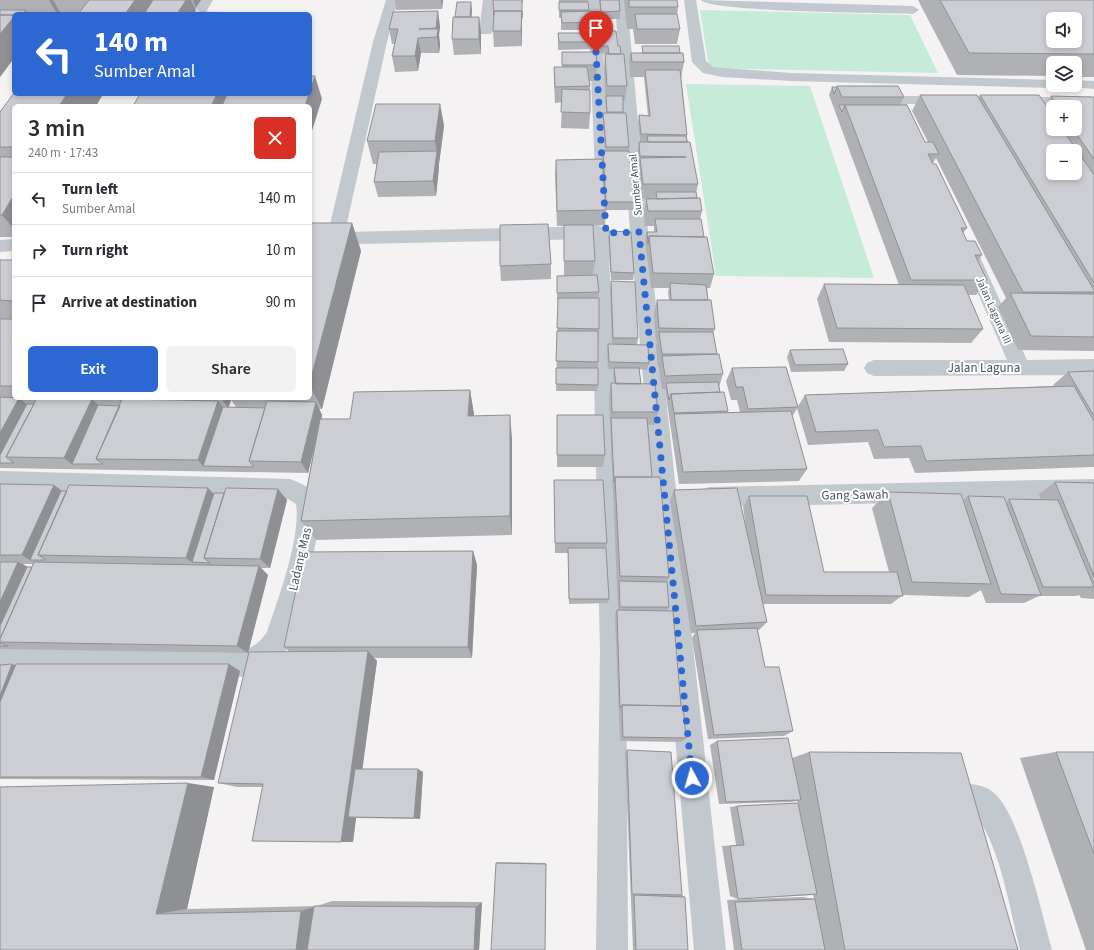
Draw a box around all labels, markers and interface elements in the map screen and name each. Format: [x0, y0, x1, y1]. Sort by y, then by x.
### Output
pin [579, 11, 613, 52]
map controls [1046, 12, 1082, 180]
button: sound [1046, 12, 1082, 48]
icon: arrive [585, 17, 607, 39]
text: 140 m [94, 22, 168, 62]
icon: left [28, 28, 80, 80]
button: layers [1046, 56, 1082, 92]
text: Sumber Amal [94, 59, 195, 84]
button: + [1046, 100, 1082, 136]
text: 3 min [28, 111, 85, 146]
button: close [254, 117, 296, 159]
text: 240 m · 17:43 [28, 144, 98, 162]
button: − [1046, 144, 1082, 180]
street label: Sumber Amal [625, 153, 646, 216]
text: Turn left [62, 179, 118, 200]
icon: left [28, 188, 50, 210]
text: 140 m [258, 188, 296, 209]
text: Sumber Amal [62, 200, 135, 218]
icon: right [28, 240, 50, 262]
text: Turn right [62, 240, 128, 261]
text: 10 m [266, 240, 296, 261]
street label: Jalan Laguna III [972, 274, 1015, 346]
icon: arrive [28, 292, 50, 314]
text: Arrive at destination [62, 292, 197, 313]
text: 90 m [266, 292, 296, 313]
button: Exit [28, 346, 158, 392]
button: Share [166, 346, 296, 392]
street label: Jalan Laguna [948, 359, 1020, 377]
street label: Gang Sawah [821, 485, 889, 505]
street label: Ladang Mas [284, 525, 316, 593]
position arrow [671, 757, 713, 799]

